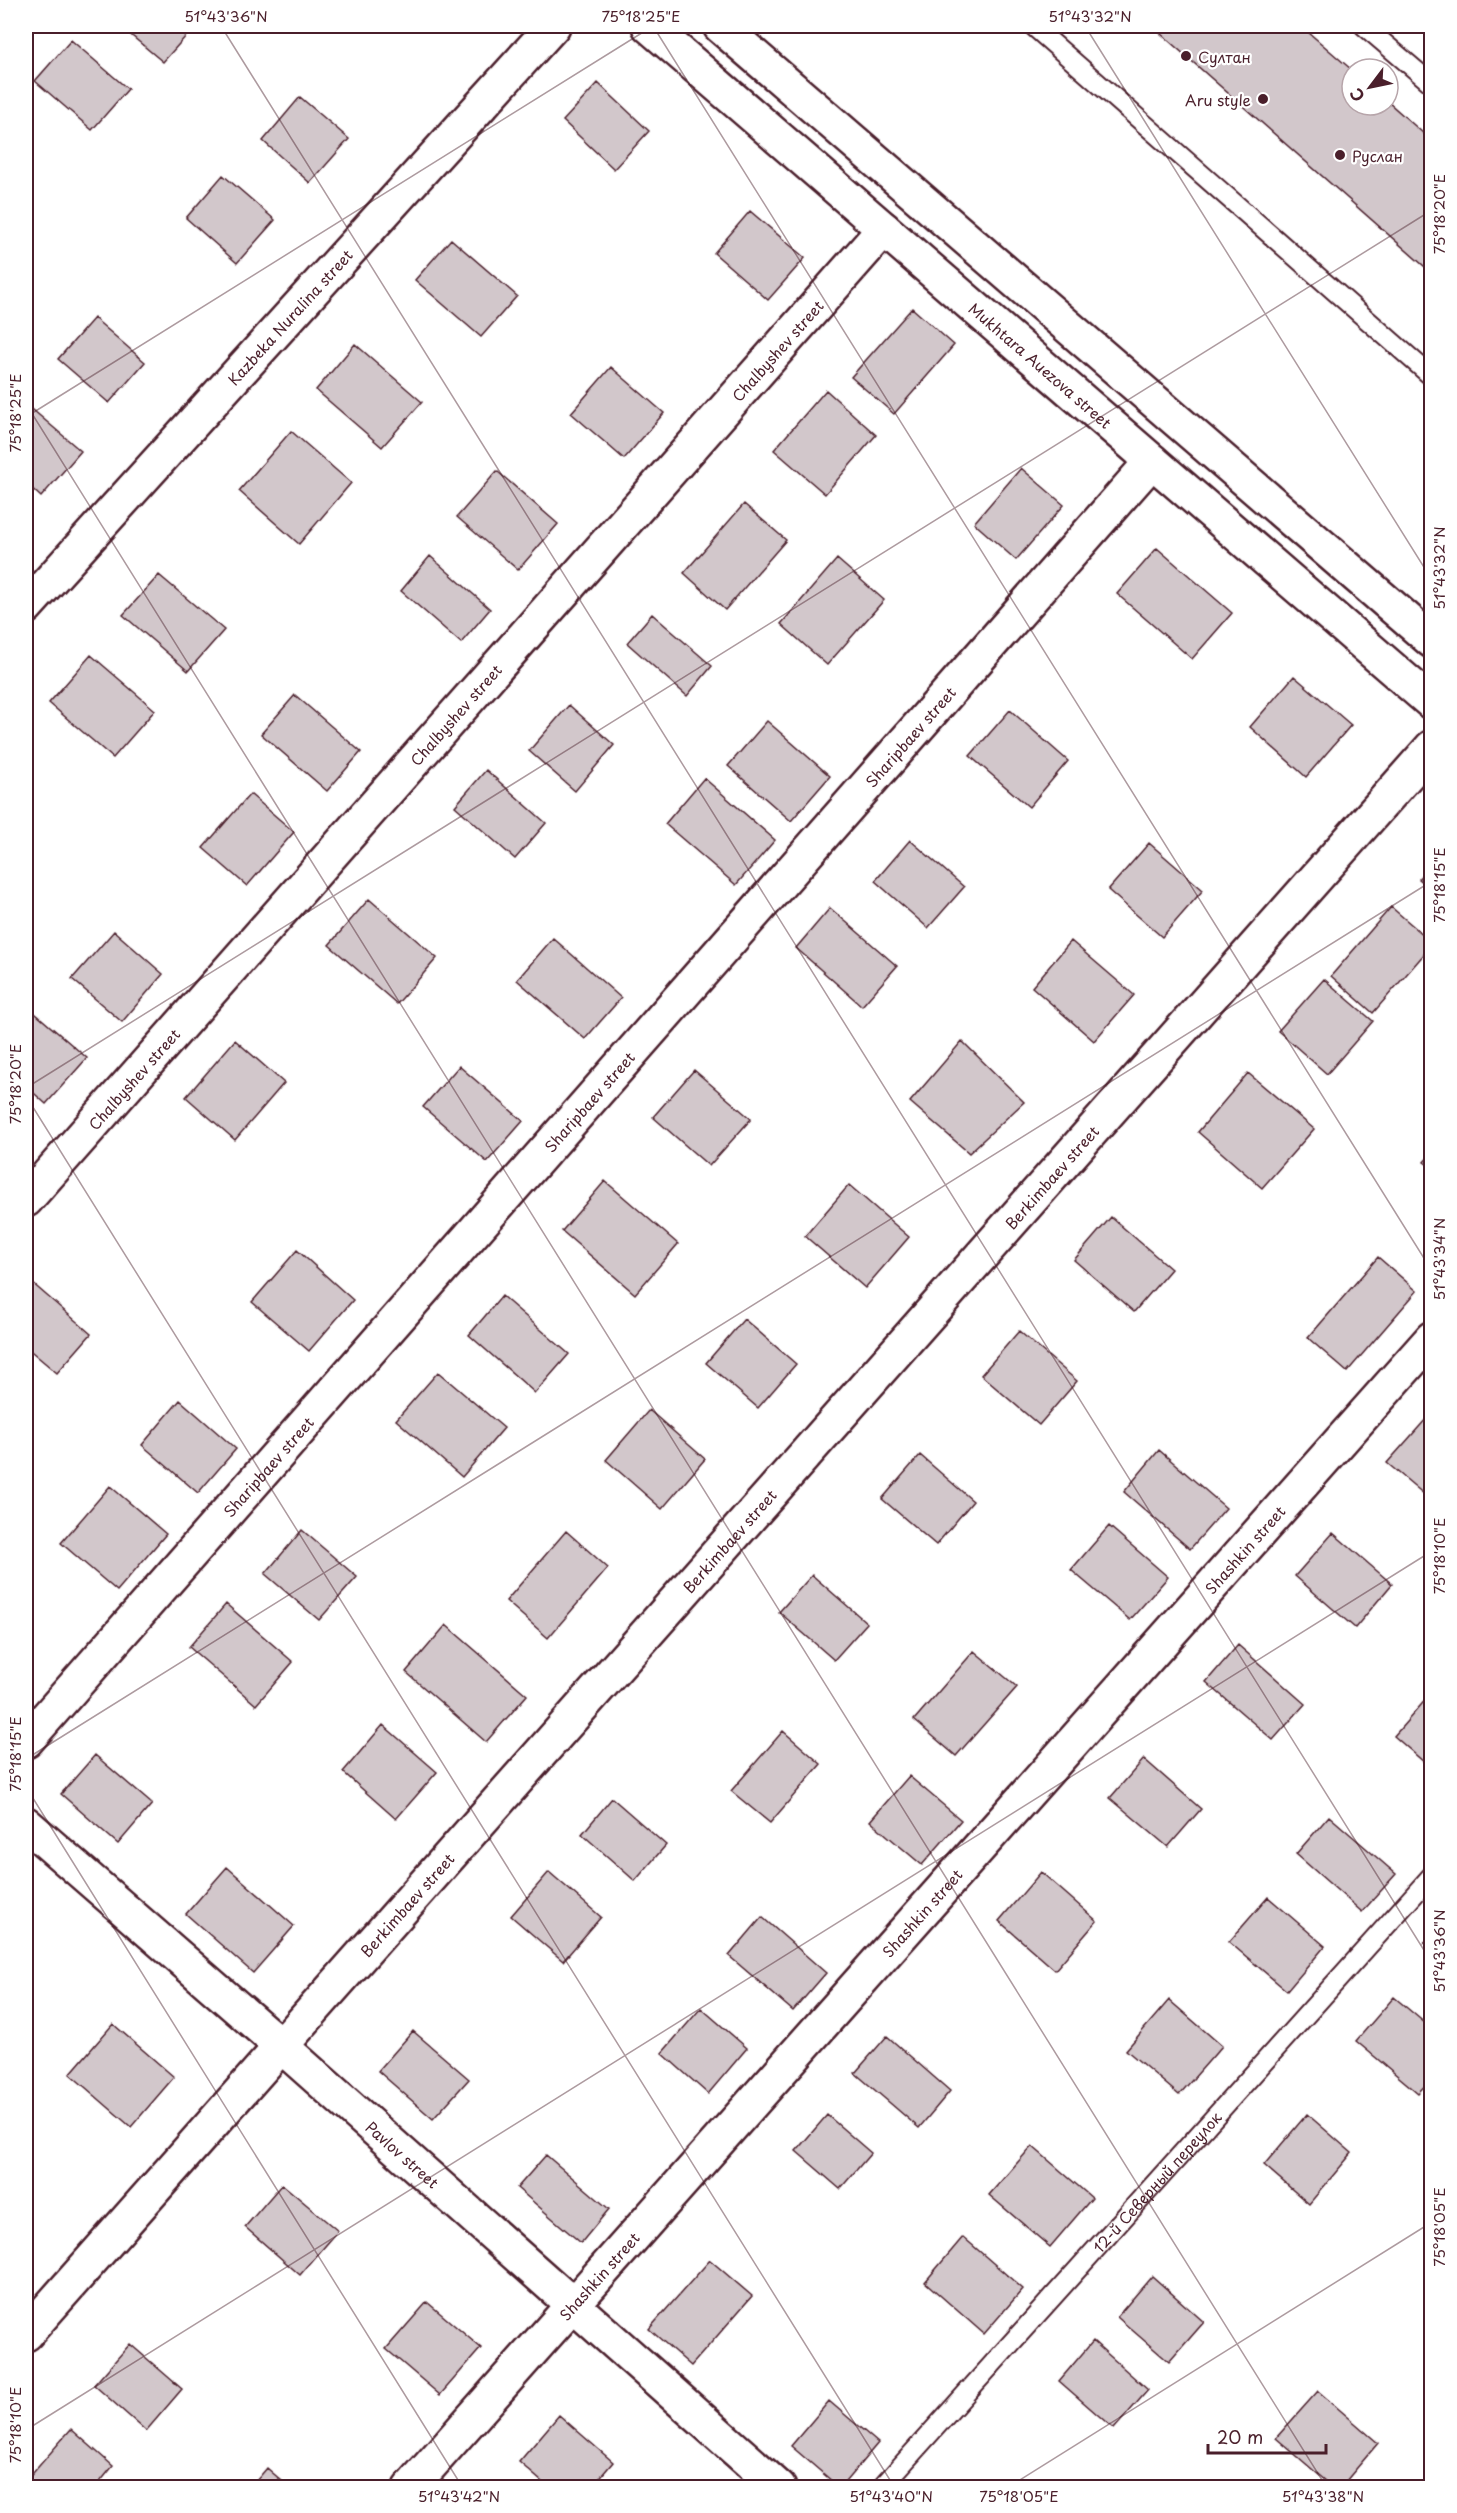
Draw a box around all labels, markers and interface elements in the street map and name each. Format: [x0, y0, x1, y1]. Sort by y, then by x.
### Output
text: 51°43'36"N [184, 4, 268, 27]
text: 75°18'25"E [601, 4, 681, 27]
text: 51°43'32"N [1048, 4, 1132, 27]
place label: Султан [1198, 45, 1251, 68]
marker: Султан [1179, 49, 1193, 63]
north arrow [1340, 57, 1400, 117]
text: С [1343, 84, 1370, 107]
place label: Aru style [1185, 88, 1251, 111]
marker: Aru style [1256, 92, 1270, 106]
place label: Руслан [1352, 144, 1403, 167]
marker: Руслан [1333, 148, 1347, 162]
text: 75°18'20"E [1427, 174, 1450, 254]
street label: Kazbeka Nuralina street [221, 243, 357, 390]
street label: Chalbyshev street [726, 294, 828, 406]
street label: Mukhtara Auezova street [964, 296, 1117, 433]
text: 75°18'25"E [3, 373, 26, 453]
text: 51°43'32"N [1427, 526, 1450, 610]
street label: Chalbyshev street [404, 659, 506, 770]
street label: Sharipbaev street [859, 681, 960, 792]
text: 75°18'15"E [1427, 847, 1450, 923]
street label: Chalbyshev street [82, 1023, 185, 1134]
text: 75°18'20"E [3, 1044, 26, 1124]
street label: Sharipbaev street [538, 1046, 639, 1157]
street label: Berkimbaev street [999, 1120, 1104, 1234]
text: 51°43'34"N [1427, 1218, 1450, 1300]
street label: Sharipbaev street [217, 1411, 318, 1522]
street label: Berkimbaev street [677, 1484, 781, 1598]
street label: Shashkin street [1199, 1500, 1290, 1598]
text: 75°18'10"E [1427, 1518, 1450, 1594]
text: 75°18'15"E [3, 1716, 26, 1792]
street label: Berkimbaev street [354, 1847, 459, 1961]
street label: Shashkin street [876, 1863, 967, 1962]
text: 51°43'36"N [1427, 1909, 1450, 1993]
street label: 12-й Северный переулок [1087, 2106, 1226, 2257]
street label: Pavlov street [361, 2115, 445, 2193]
text: 75°18'05"E [1427, 2187, 1450, 2267]
street label: Shashkin street [553, 2226, 644, 2325]
text: 75°18'10"E [3, 2387, 26, 2463]
scale bar [1208, 2417, 1326, 2455]
text: 20 m [1217, 2423, 1263, 2450]
text: 51°43'42"N [418, 2484, 500, 2507]
text: 51°43'40"N [849, 2484, 933, 2507]
text: 75°18'05"E [979, 2484, 1059, 2507]
text: 51°43'38"N [1282, 2484, 1364, 2507]

